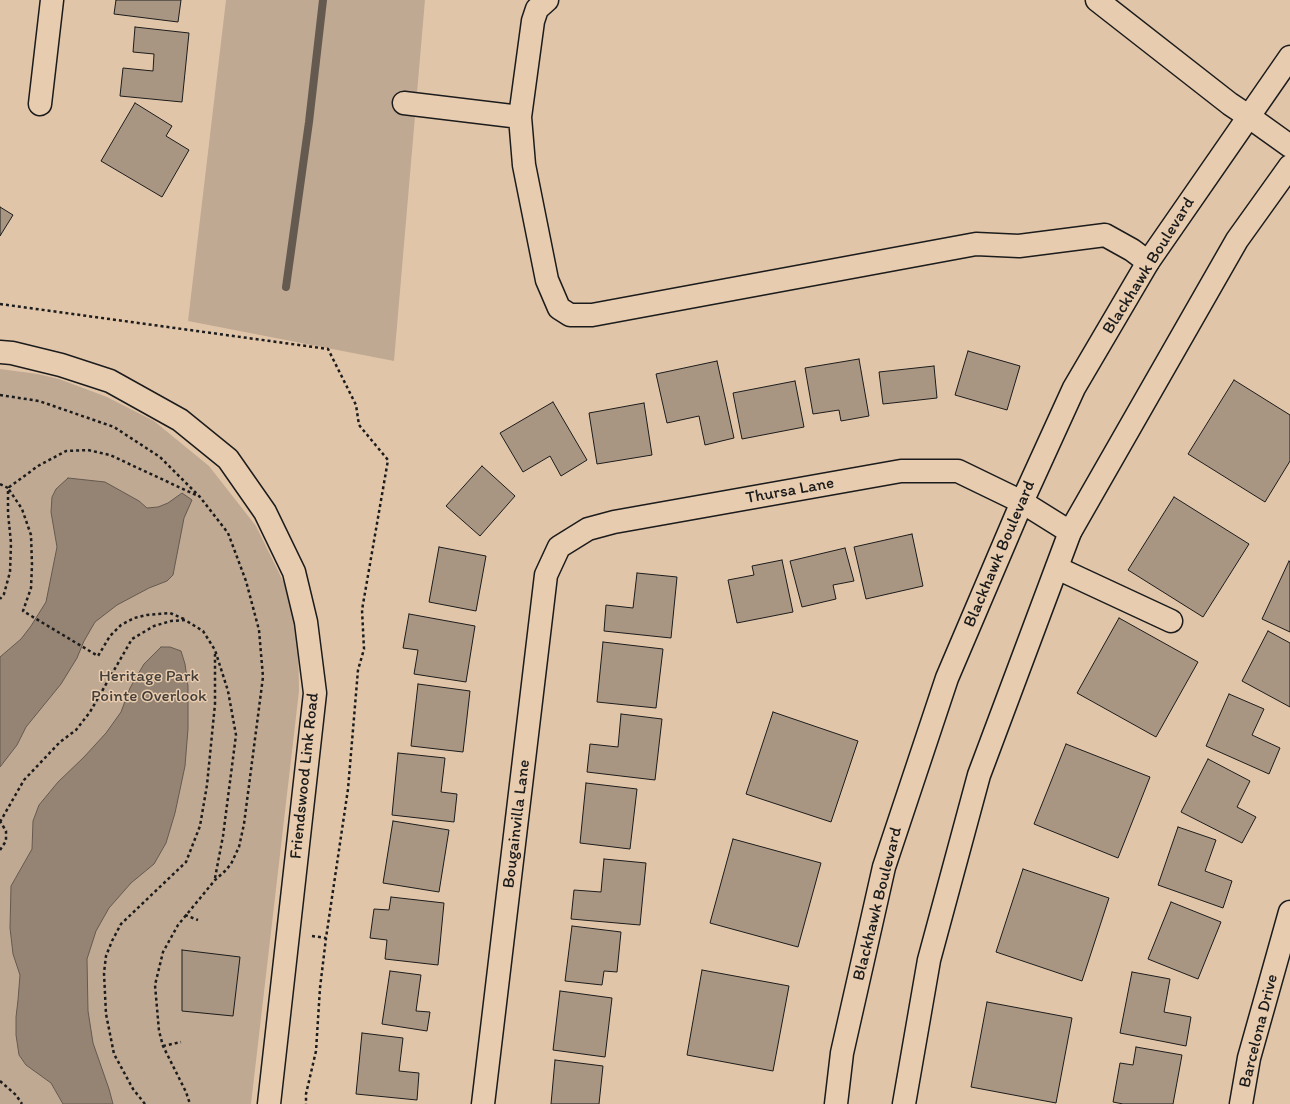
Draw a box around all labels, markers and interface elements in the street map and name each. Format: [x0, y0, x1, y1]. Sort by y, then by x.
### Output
street label: Blackhawk Boulevard [1099, 194, 1199, 338]
street label: Thursa Lane [744, 473, 836, 509]
street label: Blackhawk Boulevard [960, 477, 1040, 631]
park label: Heritage Park Pointe Overlook [91, 667, 207, 707]
street label: Friendswood Link Road [286, 692, 324, 860]
street label: Bougainvilla Lane [499, 758, 535, 890]
street label: Blackhawk Boulevard [849, 825, 907, 983]
street label: Barcelona Drive [1235, 972, 1283, 1090]

